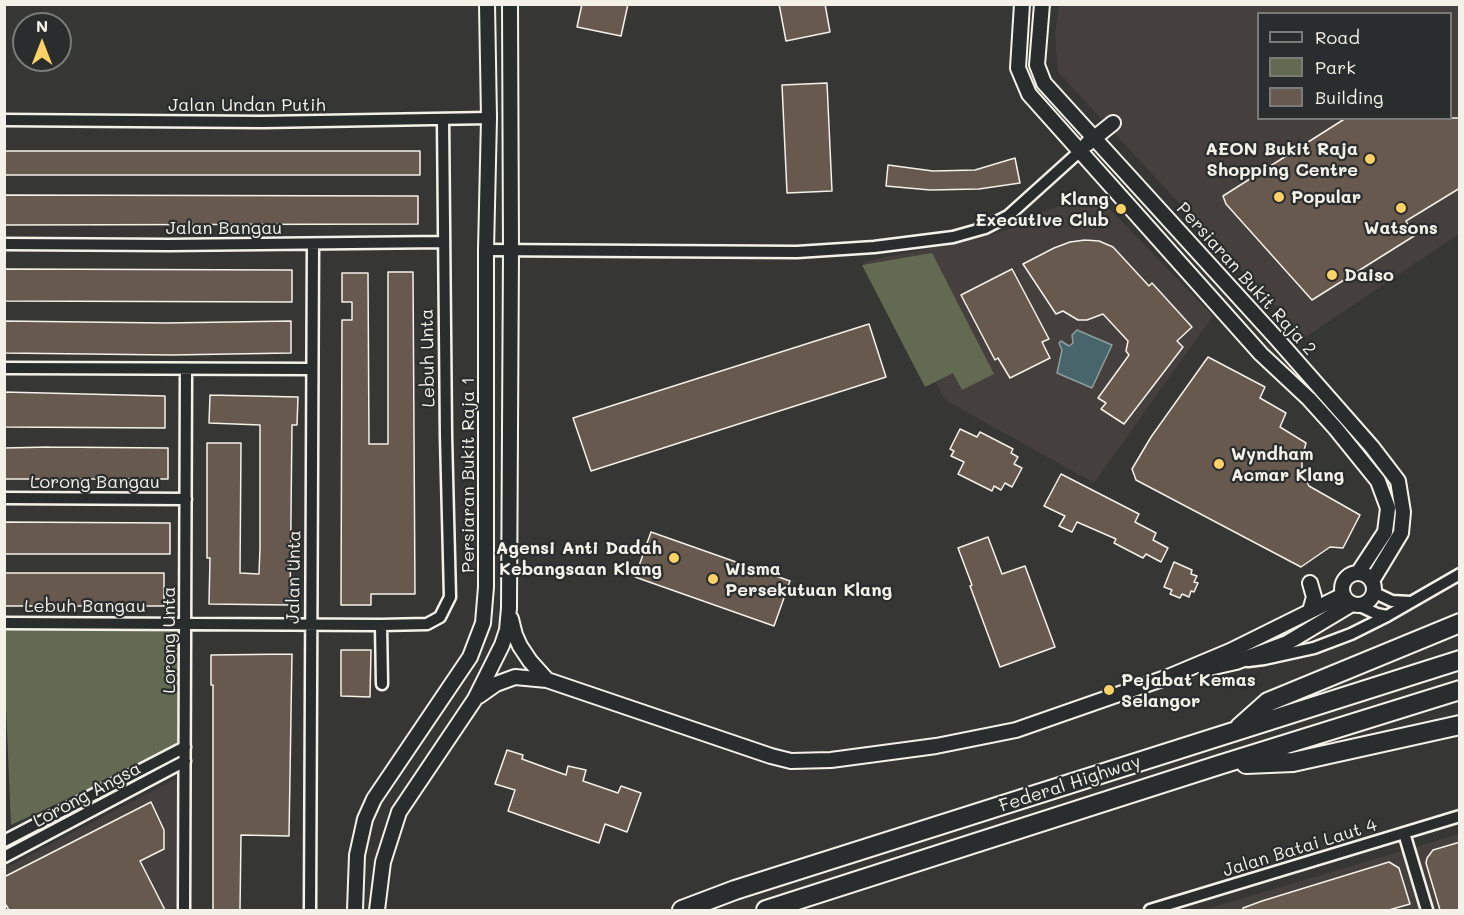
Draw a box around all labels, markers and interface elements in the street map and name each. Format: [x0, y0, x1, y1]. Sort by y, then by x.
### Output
north arrow [12, 12, 72, 72]
legend [1257, 12, 1452, 120]
text: N [36, 15, 48, 36]
text: Road [1315, 25, 1360, 49]
text: Park [1315, 55, 1356, 79]
text: Building [1315, 85, 1383, 109]
street label: Jalan Undan Putih [168, 94, 326, 116]
place label: AEON Bukit Raja Shopping Centre [1205, 138, 1358, 180]
marker: AEON Bukit Raja Shopping Centre [1363, 152, 1377, 166]
place label: Popular [1291, 186, 1361, 208]
place label: Klang Executive Club [975, 188, 1109, 230]
marker: Popular [1272, 190, 1286, 204]
street label: Persiaran Bukit Raja 2 [1172, 198, 1320, 360]
marker: Watsons [1394, 201, 1408, 215]
marker: Klang Executive Club [1114, 202, 1128, 216]
street label: Jalan Bangau [166, 217, 282, 239]
place label: Watsons [1364, 217, 1438, 239]
place label: Daiso [1344, 264, 1394, 286]
marker: Daiso [1325, 268, 1339, 282]
street label: Lebuh Unta [416, 308, 440, 408]
street label: Persiaran Bukit Raja 1 [457, 377, 479, 573]
place label: Wyndham Acmar Klang [1231, 443, 1344, 486]
marker: Wyndham Acmar Klang [1212, 457, 1226, 471]
street label: Lorong Bangau [30, 471, 160, 493]
street label: Jalan Unta [282, 530, 306, 624]
place label: Agensi Anti Dadah Kebangsaan Klang [496, 537, 662, 580]
marker: Agensi Anti Dadah Kebangsaan Klang [667, 551, 681, 565]
place label: Wisma Persekutuan Klang [725, 558, 892, 600]
marker: Wisma Persekutuan Klang [706, 572, 720, 586]
street label: Lorong Unta [158, 586, 180, 694]
street label: Lebuh Bangau [24, 595, 146, 617]
place label: Pejabat Kemas Selangor [1121, 669, 1256, 712]
marker: Pejabat Kemas Selangor [1102, 683, 1116, 697]
street label: Federal Highway [996, 751, 1144, 817]
street label: Lorong Angsa [29, 758, 145, 832]
street label: Jalan Batai Laut 4 [1220, 814, 1380, 882]

